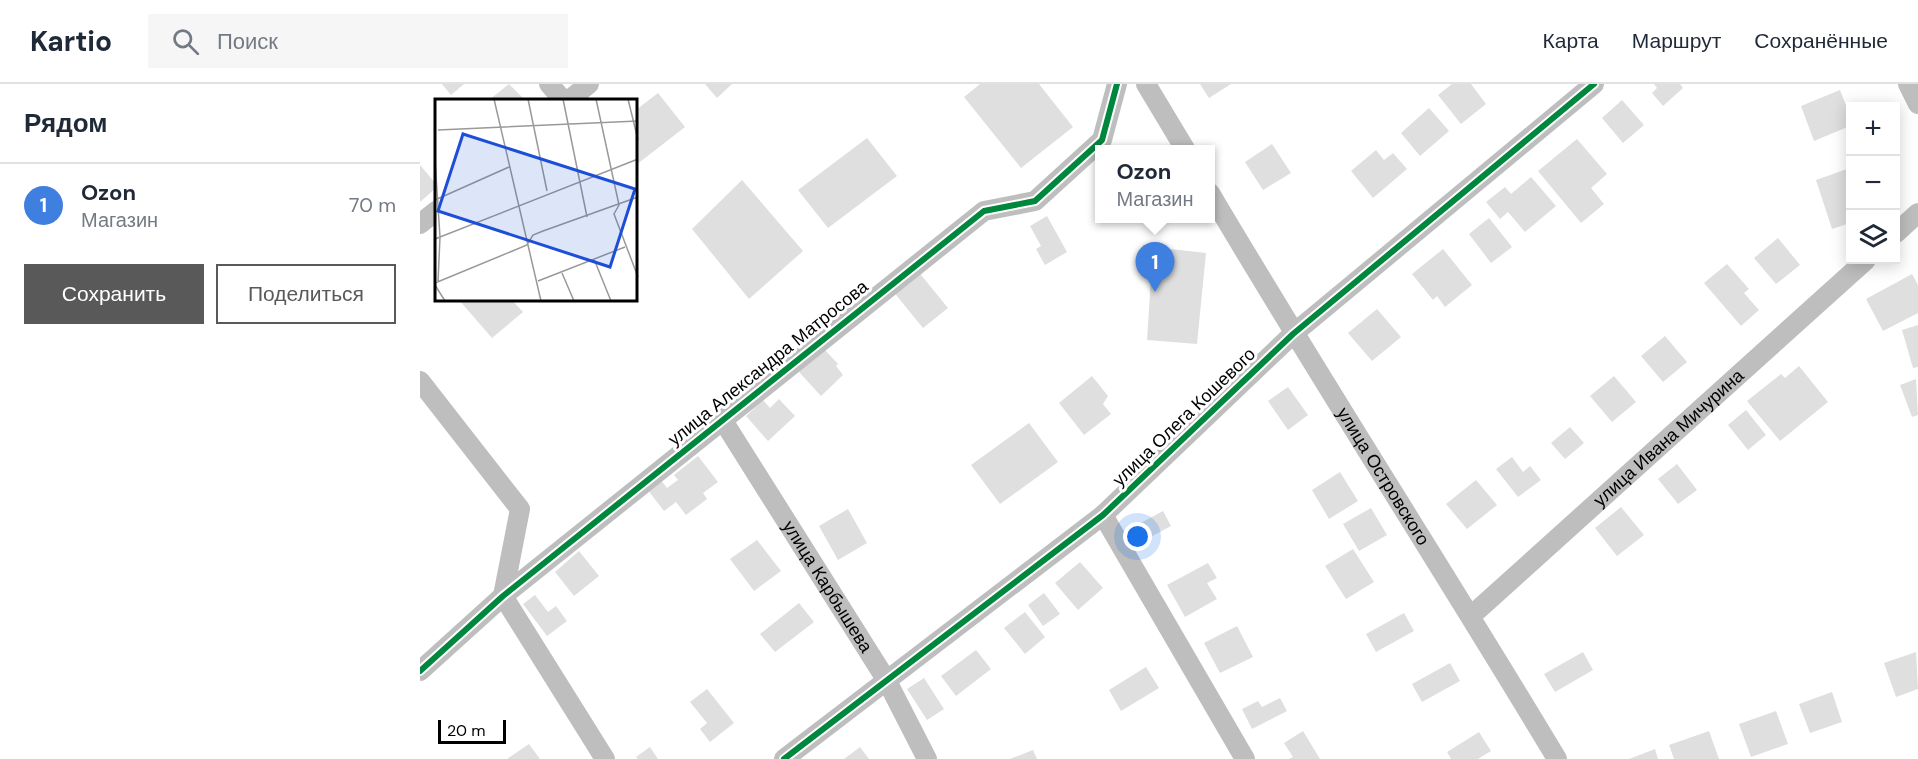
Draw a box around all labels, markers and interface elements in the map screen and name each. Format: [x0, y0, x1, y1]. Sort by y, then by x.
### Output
search box [148, 14, 568, 68]
text: Kartio [30, 23, 112, 60]
icon: search [169, 25, 202, 58]
text: Поиск [217, 27, 278, 56]
text: Карта [1543, 27, 1599, 55]
text: Маршрут [1632, 27, 1721, 55]
text: Сохранённые [1754, 27, 1888, 55]
inset map [435, 99, 638, 302]
map controls [1846, 102, 1900, 264]
button: + [1846, 102, 1900, 156]
text: Рядом [24, 106, 107, 140]
popup [1095, 145, 1215, 223]
button: − [1846, 156, 1900, 210]
text: Ozon [1116, 157, 1171, 186]
text: Ozon [81, 178, 136, 207]
text: Магазин [1116, 186, 1194, 212]
text: 1 [40, 192, 47, 218]
text: 70 m [349, 192, 396, 218]
text: Магазин [81, 207, 158, 233]
button: layers [1846, 210, 1900, 264]
pin: 1 [1136, 242, 1174, 292]
button: Сохранить [24, 264, 204, 324]
button: Поделиться [216, 264, 396, 324]
street label: улица Александра Матросова [663, 274, 874, 451]
street label: улица Олега Кошевого [1107, 342, 1261, 492]
street label: улица Ивана Мичурина [1588, 363, 1750, 512]
street label: улица Островского [1331, 403, 1435, 550]
street label: улица Карбышева [777, 516, 879, 658]
your location [1123, 522, 1152, 551]
scale bar [438, 717, 506, 744]
text: 20 m [447, 720, 486, 741]

